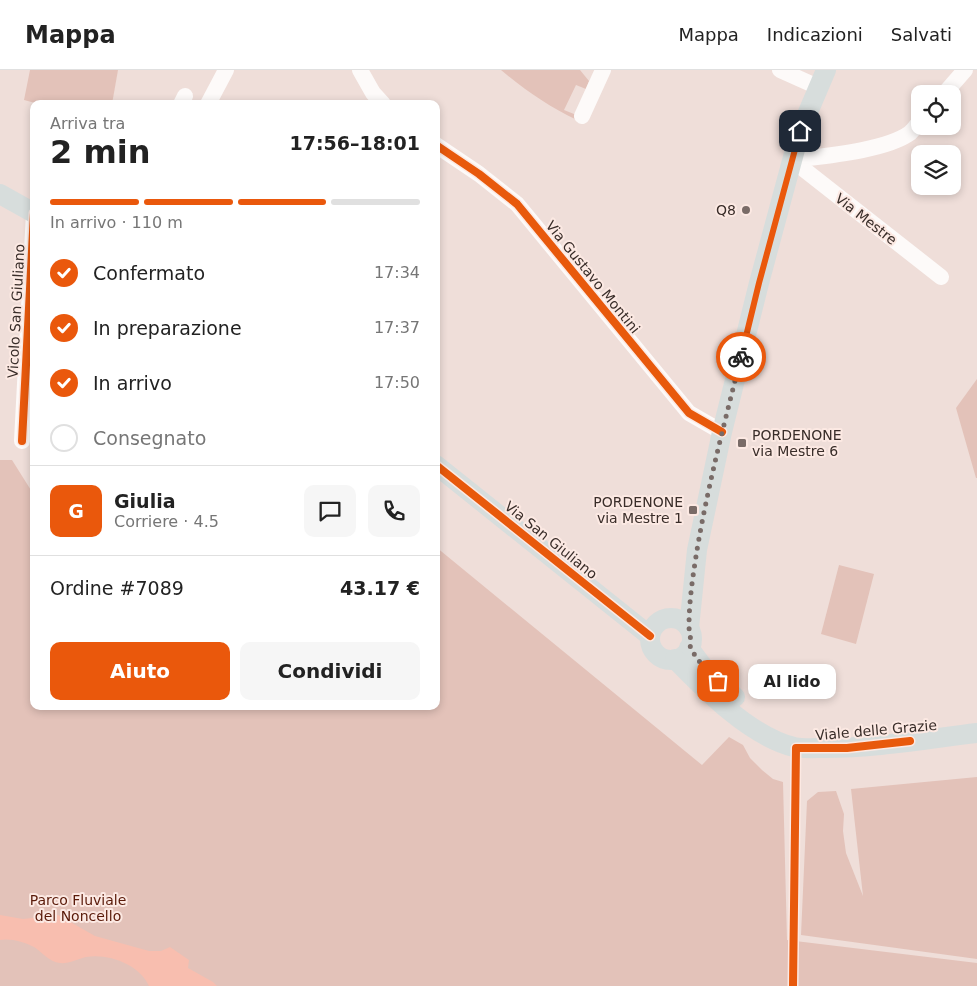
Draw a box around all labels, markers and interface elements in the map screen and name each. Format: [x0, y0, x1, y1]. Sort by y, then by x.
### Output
text: Mappa [25, 21, 116, 49]
text: Mappa [678, 24, 739, 45]
text: Indicazioni [767, 24, 863, 45]
text: Salvati [891, 24, 952, 45]
map controls [911, 85, 961, 195]
button: locate [911, 85, 961, 135]
pin [779, 110, 821, 152]
text: Arriva tra [50, 114, 125, 133]
icon: home [786, 117, 814, 145]
text: 17:56–18:01 [290, 132, 420, 154]
text: 2 min [50, 133, 151, 171]
button: layers [911, 145, 961, 195]
street label: Via Mestre [832, 190, 900, 248]
place label: Q8 [716, 202, 736, 218]
marker: Q8 [740, 204, 752, 216]
text: In arrivo · 110 m [50, 213, 183, 232]
street label: Via Gustavo Montini [543, 217, 643, 337]
street label: Vicolo San Giuliano [4, 243, 28, 379]
icon: check [50, 259, 78, 287]
text: Confermato [93, 262, 205, 284]
text: 17:34 [374, 263, 420, 282]
icon: check [50, 314, 78, 342]
text: In preparazione [93, 317, 242, 339]
text: 17:37 [374, 318, 420, 337]
courier [716, 332, 766, 382]
icon: bike [727, 343, 755, 371]
icon: check [50, 369, 78, 397]
text: In arrivo [93, 372, 172, 394]
text: 17:50 [374, 373, 420, 392]
text: Consegnato [93, 427, 206, 449]
place label: PORDENONE via Mestre 6 [752, 427, 842, 459]
marker: PORDENONE via Mestre 6 [736, 437, 748, 449]
button: chat [304, 485, 356, 537]
button: phone [368, 485, 420, 537]
text: Giulia [114, 490, 175, 512]
place label: PORDENONE via Mestre 1 [593, 494, 683, 526]
street label: Via San Giuliano [502, 498, 600, 582]
text: G [68, 500, 84, 522]
marker: PORDENONE via Mestre 1 [687, 504, 699, 516]
text: Corriere · 4.5 [114, 512, 219, 531]
text: Ordine #7089 [50, 577, 184, 599]
text: 43.17 € [340, 577, 420, 599]
button: Aiuto [50, 642, 230, 700]
button: Condividi [240, 642, 420, 700]
pin [697, 660, 739, 702]
callout: Al lido [748, 664, 836, 698]
icon: bag [704, 667, 732, 695]
text: Al lido [764, 672, 820, 691]
street label: Viale delle Grazie [814, 717, 938, 743]
park label: Parco Fluviale del Noncello [30, 892, 126, 924]

